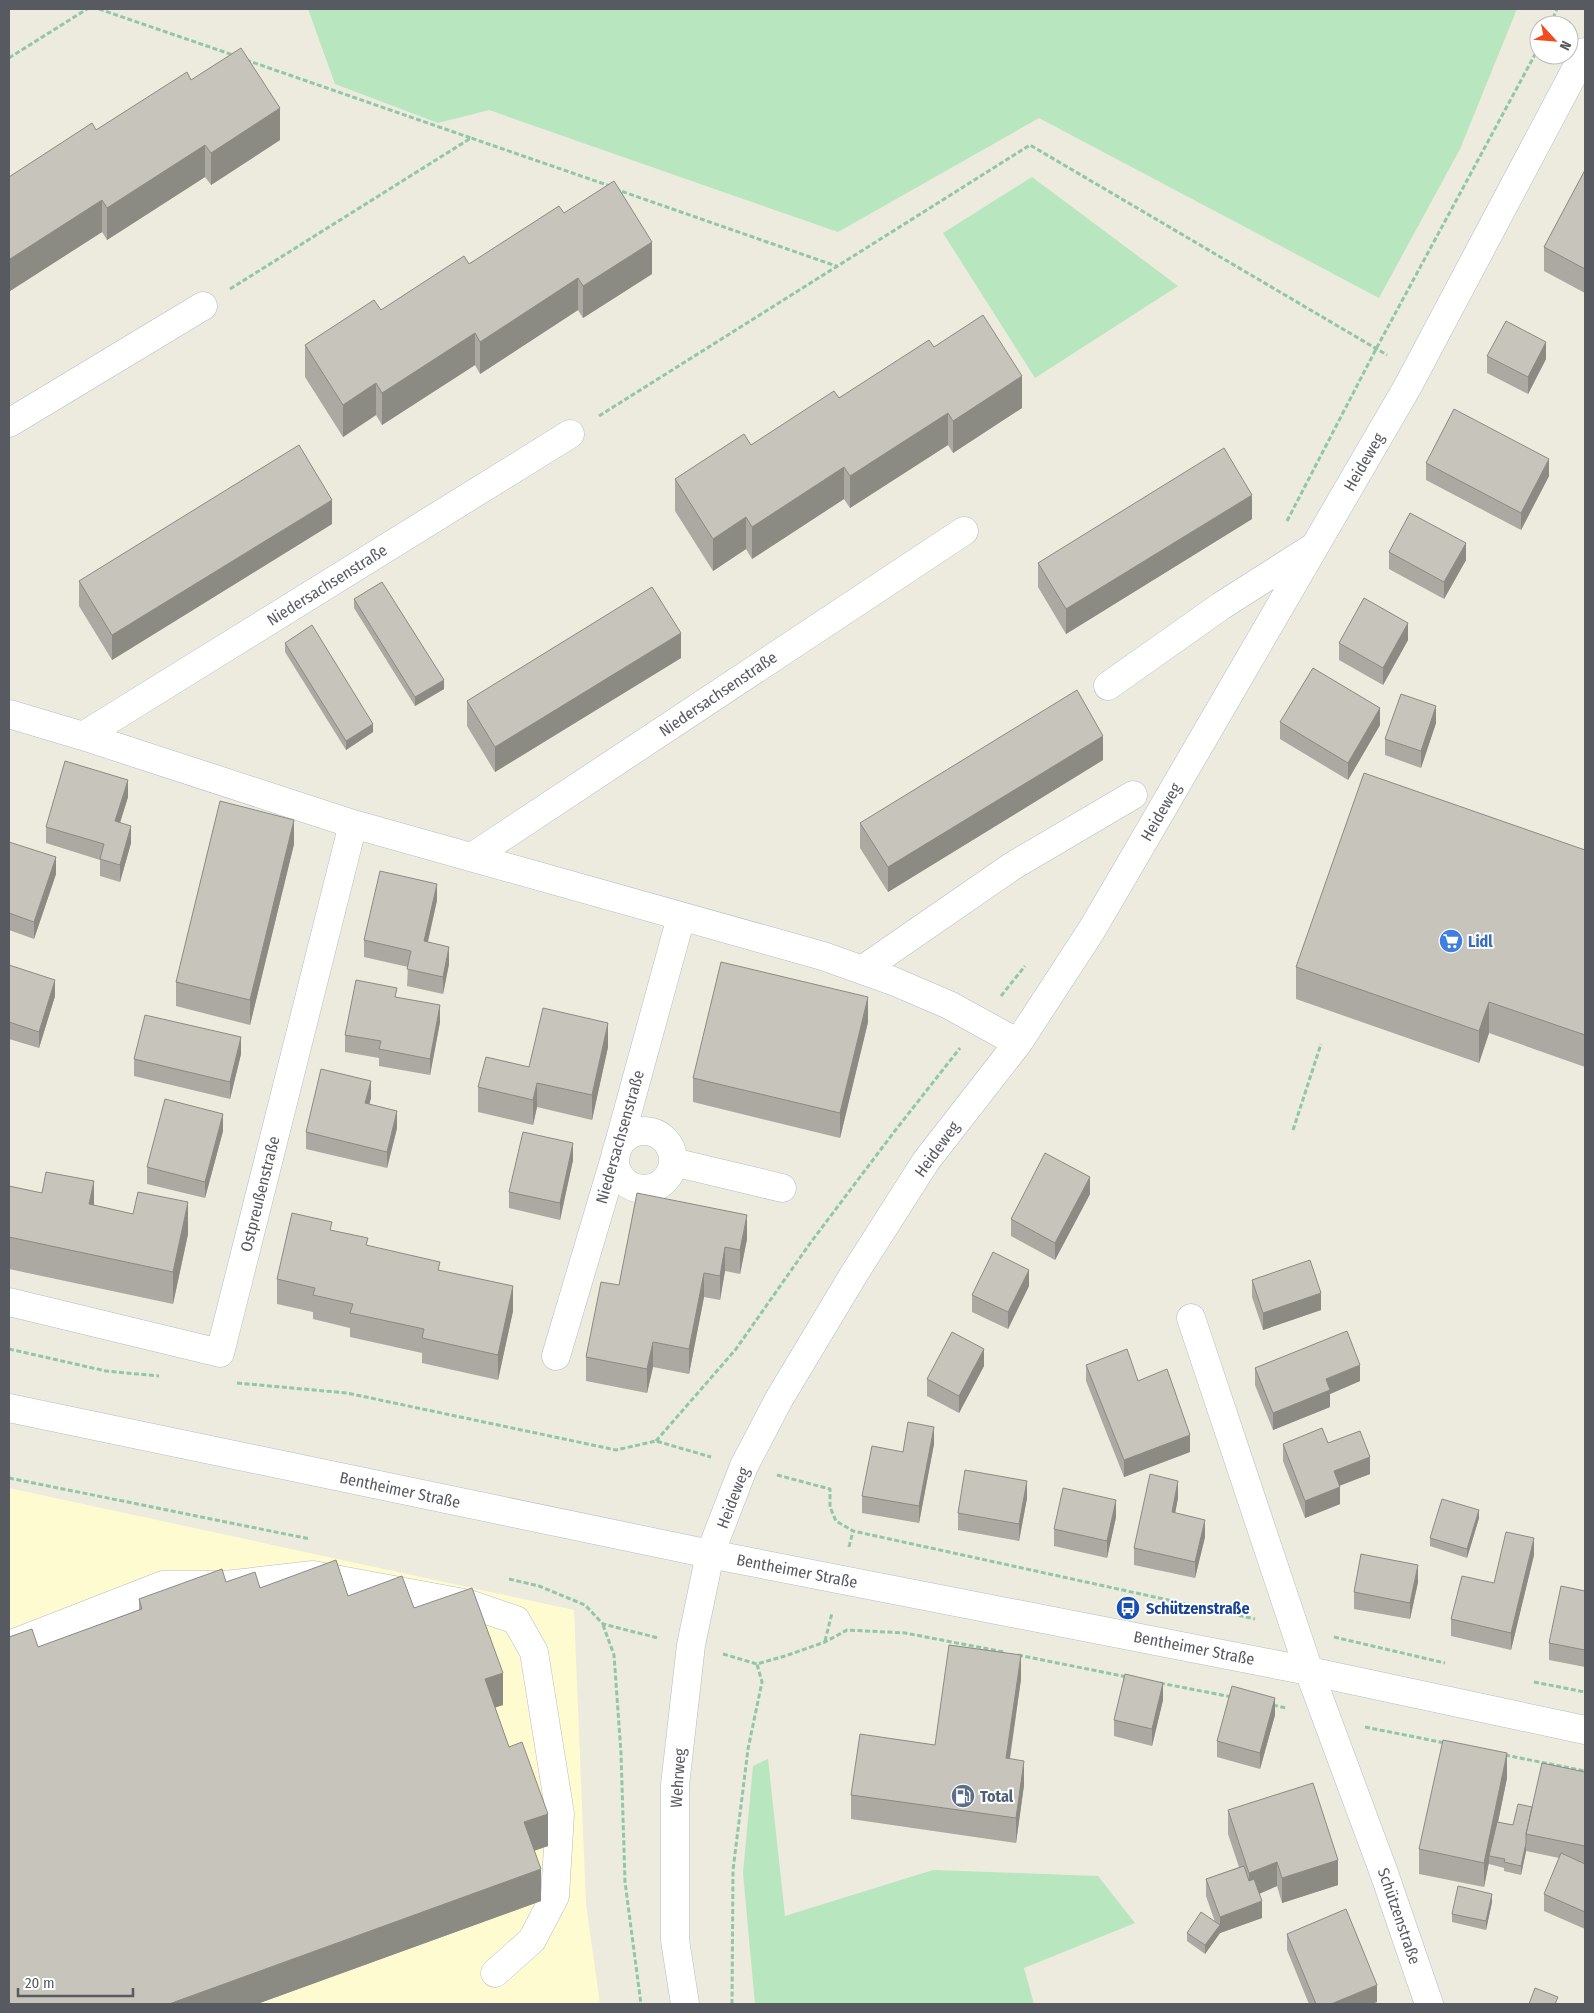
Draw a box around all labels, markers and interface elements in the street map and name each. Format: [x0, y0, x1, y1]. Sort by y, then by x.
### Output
north arrow [1529, 15, 1579, 65]
text: N [1556, 38, 1575, 53]
street label: Heideweg [1340, 429, 1388, 494]
street label: Niedersachsenstraße [263, 540, 391, 630]
street label: Niedersachsenstraße [656, 647, 781, 740]
street label: Heideweg [1137, 779, 1185, 844]
supermarket icon: Lidl [1438, 928, 1464, 954]
place label: Lidl [1468, 932, 1493, 951]
street label: Niedersachsenstraße [592, 1068, 648, 1206]
street label: Heideweg [910, 1117, 964, 1180]
street label: Ostpreußenstraße [236, 1134, 284, 1254]
street label: Heideweg [713, 1464, 754, 1531]
street label: Bentheimer Straße [338, 1468, 462, 1512]
street label: Bentheimer Straße [735, 1550, 859, 1592]
bus stop icon: Schützenstraße [1115, 1595, 1141, 1621]
place label: Schützenstraße [1146, 1599, 1250, 1618]
street label: Bentheimer Straße [1132, 1627, 1256, 1669]
street label: Wehrweg [666, 1747, 690, 1808]
fuel station icon: Total [950, 1783, 976, 1809]
place label: Total [980, 1787, 1014, 1806]
street label: Schützenstraße [1374, 1865, 1424, 1967]
scale bar [18, 1966, 132, 1998]
text: 20 m [25, 1974, 55, 1992]

